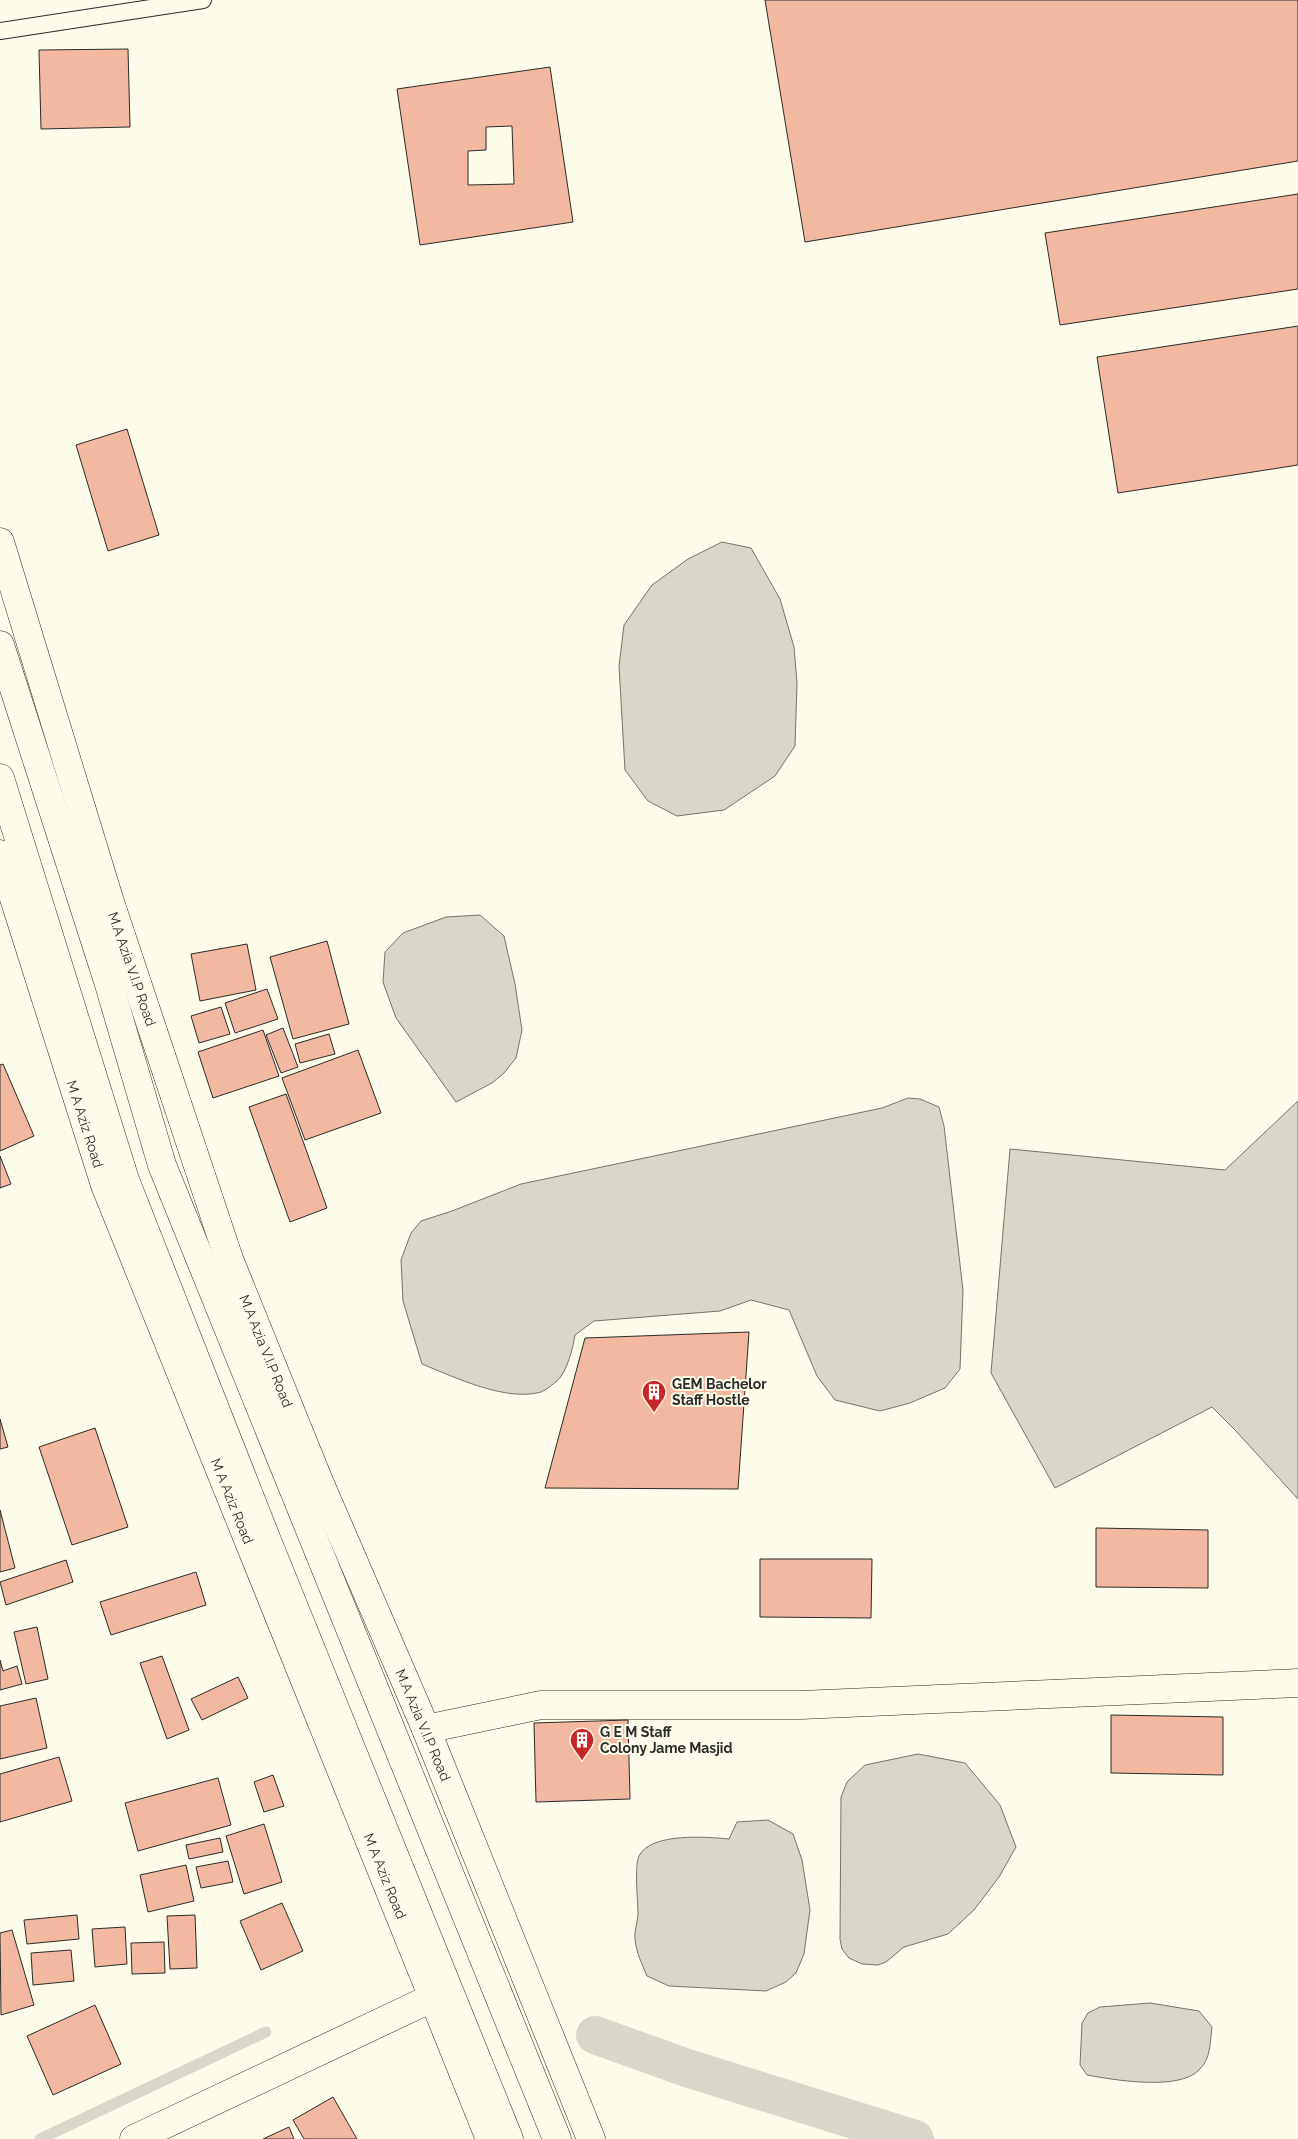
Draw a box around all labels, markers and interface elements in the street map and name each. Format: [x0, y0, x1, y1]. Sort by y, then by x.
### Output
street label: M.A Azia V.I.P Road [105, 910, 159, 1028]
street label: M A Aziz Road [63, 1078, 107, 1170]
street label: M.A Azia V.I.P Road [236, 1292, 296, 1410]
place label: GEM Bachelor Staff Hostle [672, 1376, 767, 1408]
building icon: GEM Bachelor Staff Hostle [641, 1379, 667, 1413]
street label: M A Aziz Road [208, 1456, 256, 1546]
street label: M.A Azia V.I.P Road [392, 1667, 454, 1783]
place label: G E M Staff Colony Jame Masjid [600, 1724, 732, 1756]
building icon: G E M Staff Colony Jame Masjid [569, 1727, 595, 1761]
street label: M A Aziz Road [361, 1831, 409, 1921]

